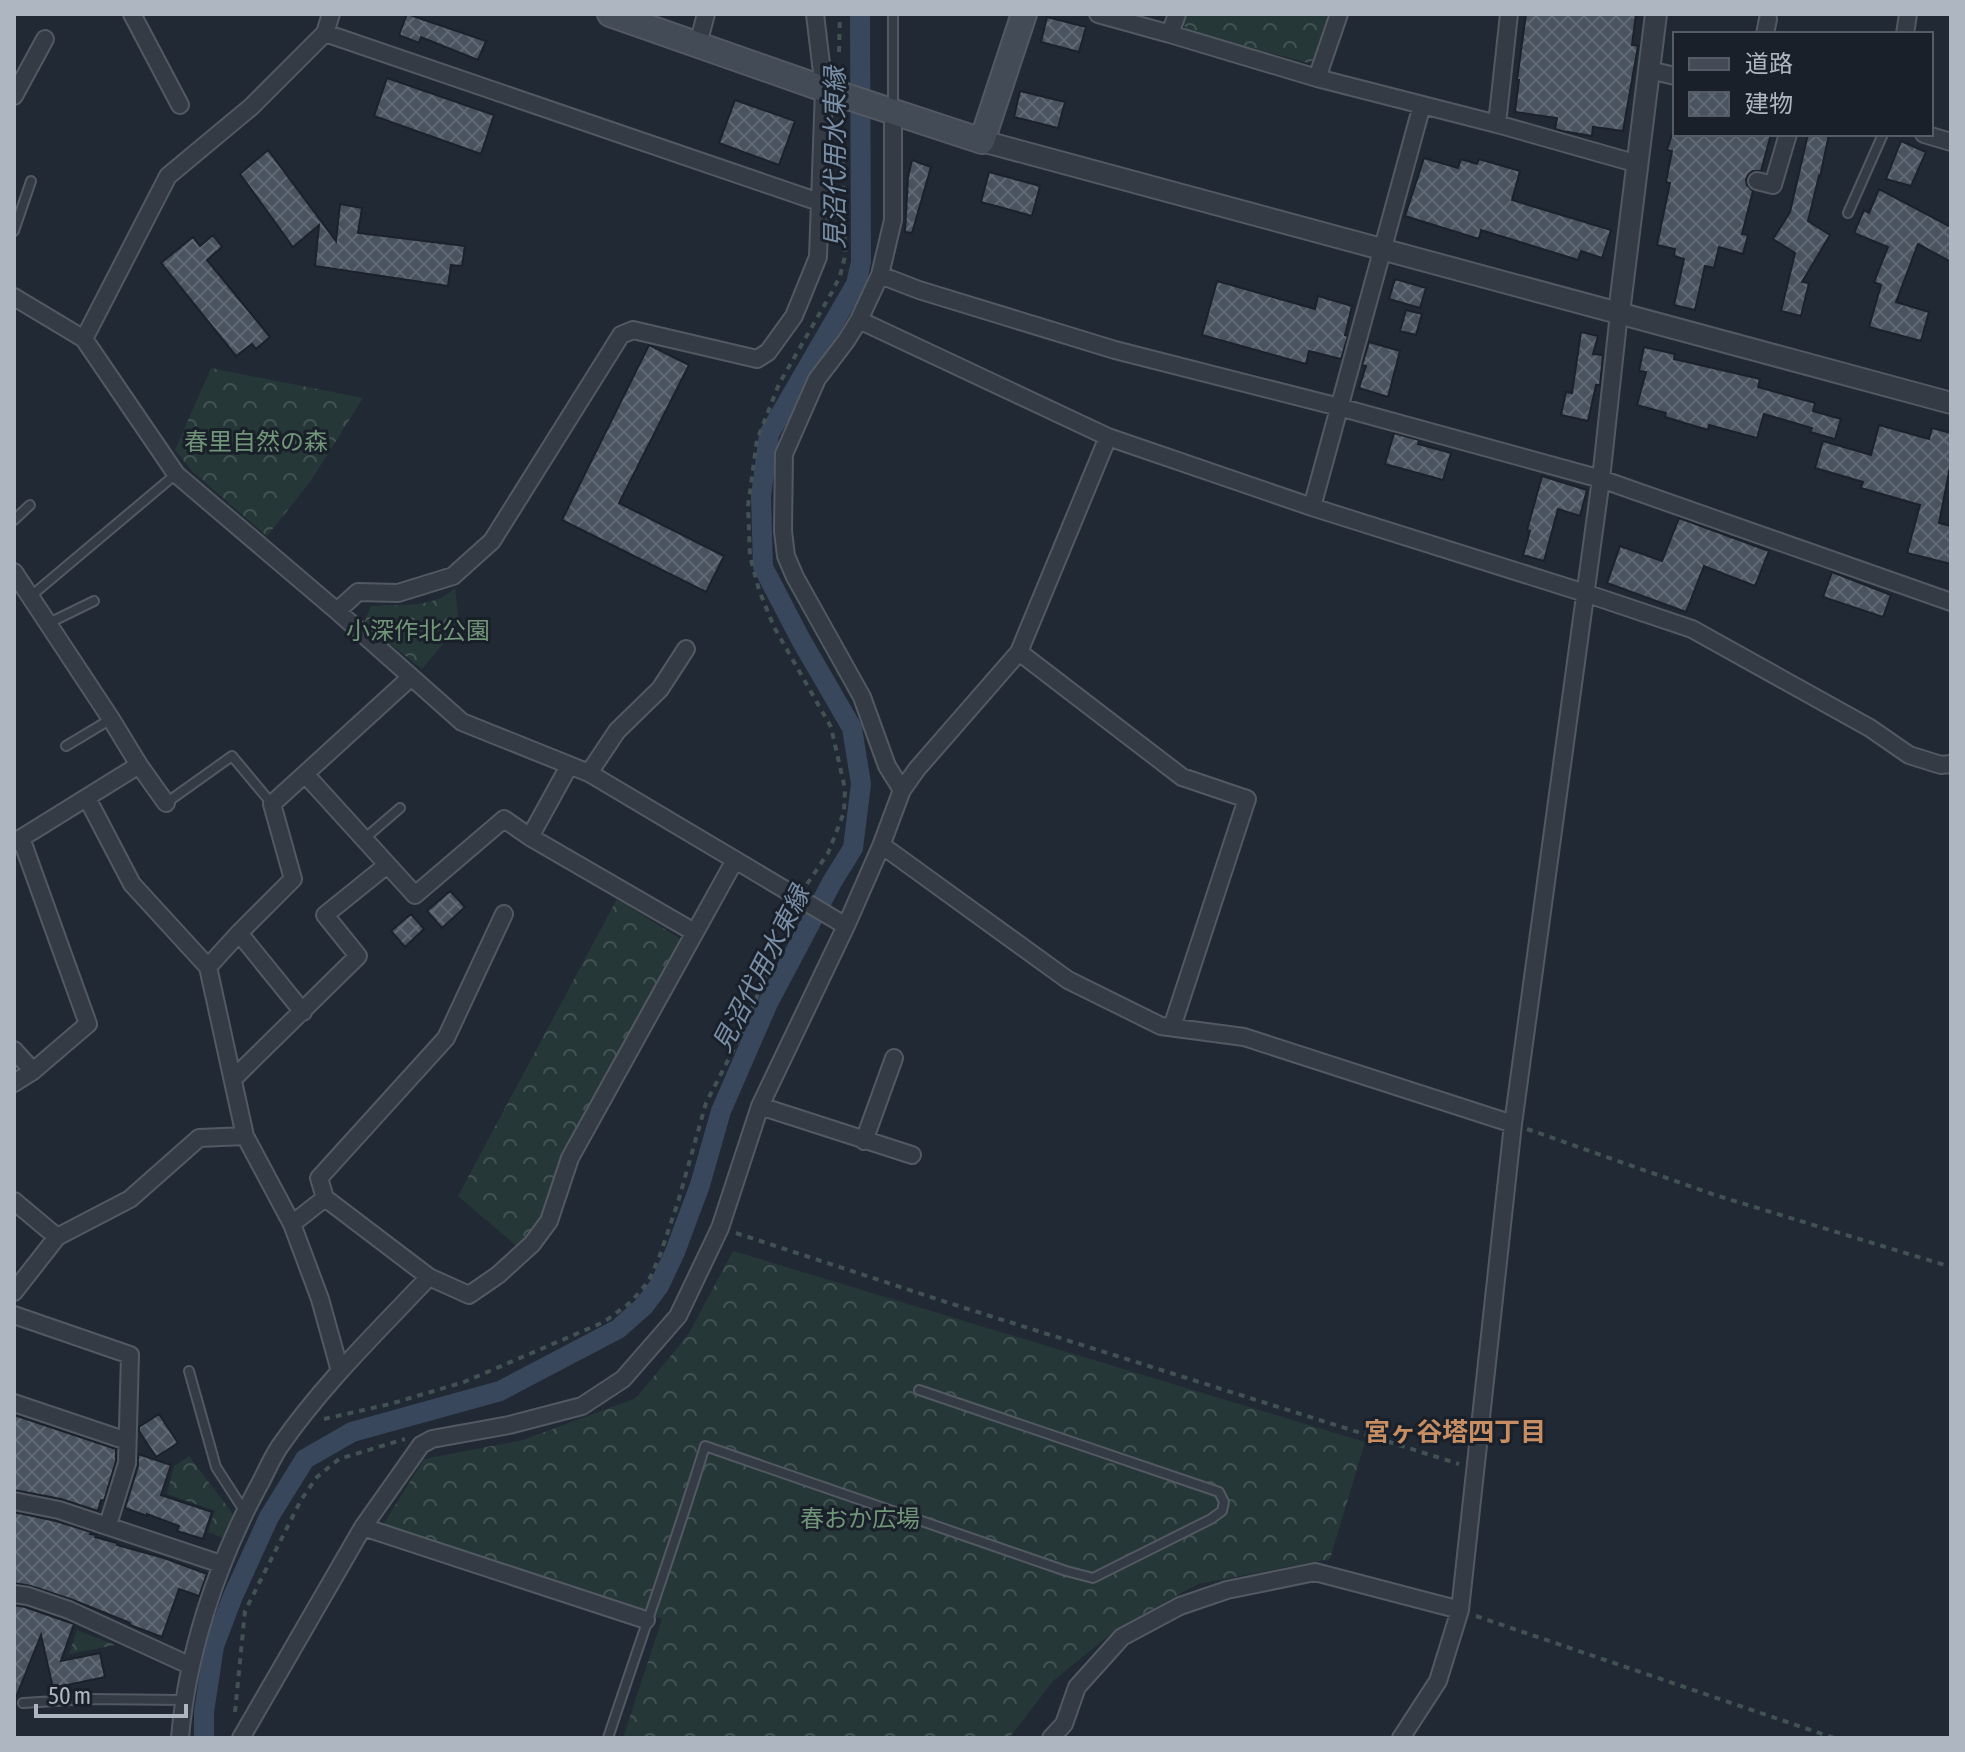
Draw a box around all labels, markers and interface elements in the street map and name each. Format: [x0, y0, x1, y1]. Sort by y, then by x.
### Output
legend [1673, 32, 1933, 136]
text: 道路 [1745, 50, 1793, 77]
water label: 見沼代用水東縁 [820, 64, 850, 249]
text: 建物 [1745, 90, 1793, 117]
park label: 春里自然の森 [184, 428, 328, 455]
park label: 小深作北公園 [346, 617, 490, 644]
water label: 見沼代用水東縁 [706, 878, 817, 1057]
district label: 宮ヶ谷塔四丁目 [1364, 1417, 1546, 1447]
park label: 春おか広場 [800, 1505, 920, 1532]
scale bar [36, 1668, 186, 1718]
text: 50 m [48, 1682, 91, 1709]

